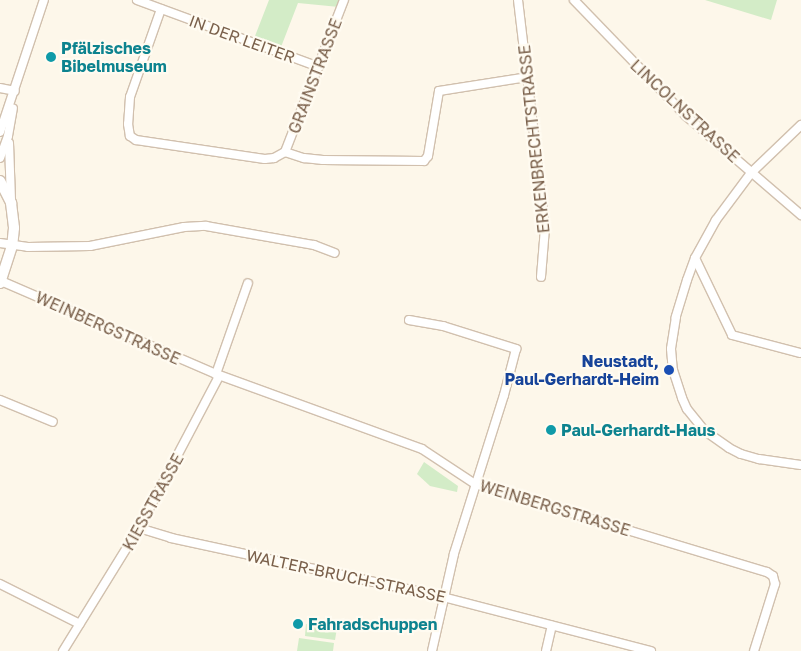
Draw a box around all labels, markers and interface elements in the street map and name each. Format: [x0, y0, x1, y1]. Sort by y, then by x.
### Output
street label: IN DER LEITER [186, 11, 298, 67]
street label: GRAINSTRASSE [284, 16, 346, 136]
place label: Pfälzisches Bibelmuseum [61, 38, 167, 76]
street label: ERKENBRECHTSTRASSE [515, 44, 553, 234]
marker: Pfälzisches Bibelmuseum [45, 51, 57, 63]
street label: LINCOLNSTRASSE [627, 56, 743, 166]
street label: WEINBERGSTRASSE [33, 287, 183, 369]
place label: Neustadt, Paul-Gerhardt-Heim [504, 351, 659, 389]
marker: Neustadt, Paul-Gerhardt-Heim [663, 364, 675, 376]
place label: Paul-Gerhardt-Haus [561, 420, 716, 440]
marker: Paul-Gerhardt-Haus [545, 424, 557, 436]
street label: KIESSTRASSE [118, 450, 188, 554]
street label: WEINBERGSTRASSE [477, 476, 633, 540]
street label: WALTER-BRUCH-STRASSE [244, 545, 448, 607]
place label: Fahradschuppen [308, 614, 437, 634]
marker: Fahradschuppen [292, 618, 304, 630]

